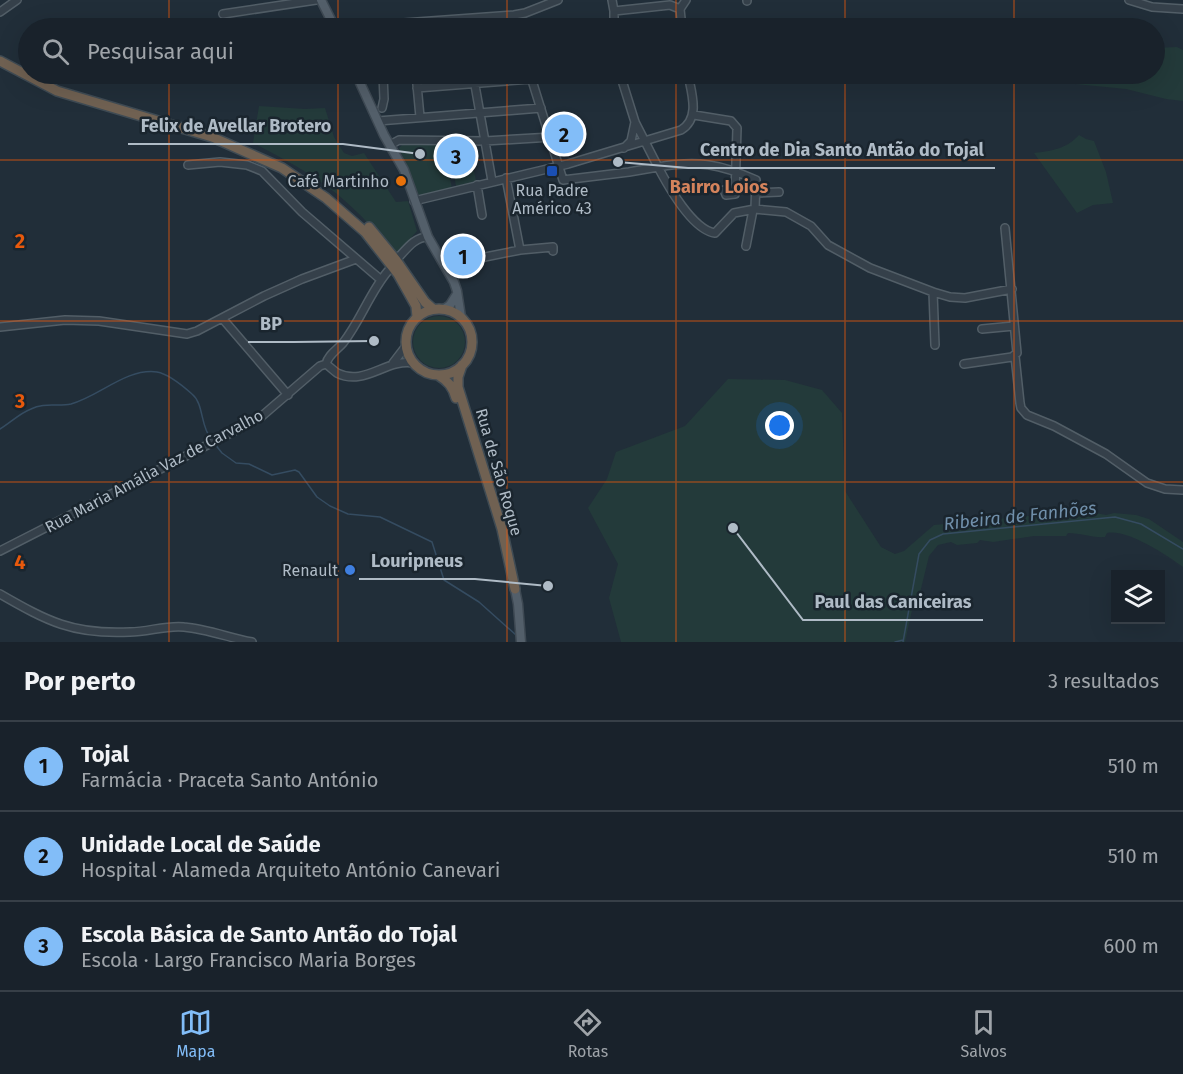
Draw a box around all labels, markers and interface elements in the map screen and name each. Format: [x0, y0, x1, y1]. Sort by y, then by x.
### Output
search box [18, 18, 1165, 84]
icon: search [39, 35, 72, 68]
text: Pesquisar aqui [87, 38, 234, 65]
callout: Felix de Avellar Brotero [128, 108, 343, 144]
pin: 2 [544, 112, 584, 156]
text: Felix de Avellar Brotero [141, 115, 331, 137]
callout: Centro de Dia Santo Antão do Tojal [688, 132, 995, 168]
pin: 3 [436, 134, 476, 178]
text: Centro de Dia Santo Antão do Tojal [700, 139, 985, 161]
marker: Rua Padre Américo 43 [545, 164, 559, 178]
place label: Café Martinho [288, 172, 389, 191]
marker: Café Martinho [394, 174, 408, 188]
district label: Bairro Loios [670, 176, 768, 198]
place label: Rua Padre Américo 43 [512, 181, 592, 218]
text: 2 [15, 229, 25, 253]
pin: 1 [444, 234, 482, 278]
callout: BP [248, 306, 294, 342]
text: BP [260, 313, 282, 335]
text: 3 [14, 389, 25, 413]
street label: Rua Maria Amália Vaz de Carvalho [42, 405, 266, 537]
street label: Rua de São Roque [472, 406, 526, 538]
your location [765, 411, 794, 440]
water label: Ribeira de Fanhões [942, 497, 1098, 535]
callout: Louripneus [359, 543, 475, 579]
text: 4 [14, 550, 26, 574]
text: Louripneus [371, 550, 463, 572]
place label: Renault [282, 561, 338, 580]
marker: Renault [343, 563, 357, 577]
map controls [1111, 570, 1165, 624]
button: layers [1111, 570, 1165, 624]
callout: Paul das Caniceiras [803, 584, 983, 620]
text: Paul das Caniceiras [815, 591, 972, 613]
text: Por perto [24, 666, 136, 697]
text: 3 resultados [1048, 669, 1159, 693]
text: Tojal [81, 741, 129, 768]
text: 1 [39, 754, 48, 778]
text: 510 m [1108, 754, 1159, 778]
text: Farmácia · Praceta Santo António [81, 768, 378, 792]
text: Unidade Local de Saúde [81, 831, 321, 858]
text: 2 [38, 844, 49, 868]
text: 510 m [1108, 844, 1159, 868]
text: Hospital · Alameda Arquiteto António Canevari [81, 858, 500, 882]
text: Escola Básica de Santo Antão do Tojal [81, 921, 457, 948]
text: 3 [38, 934, 49, 958]
text: 600 m [1104, 934, 1159, 958]
text: Escola · Largo Francisco Maria Borges [81, 948, 416, 972]
tab: Mapa [176, 1006, 215, 1061]
tab: Rotas [568, 1006, 608, 1061]
tab: Salvos [960, 1006, 1007, 1061]

